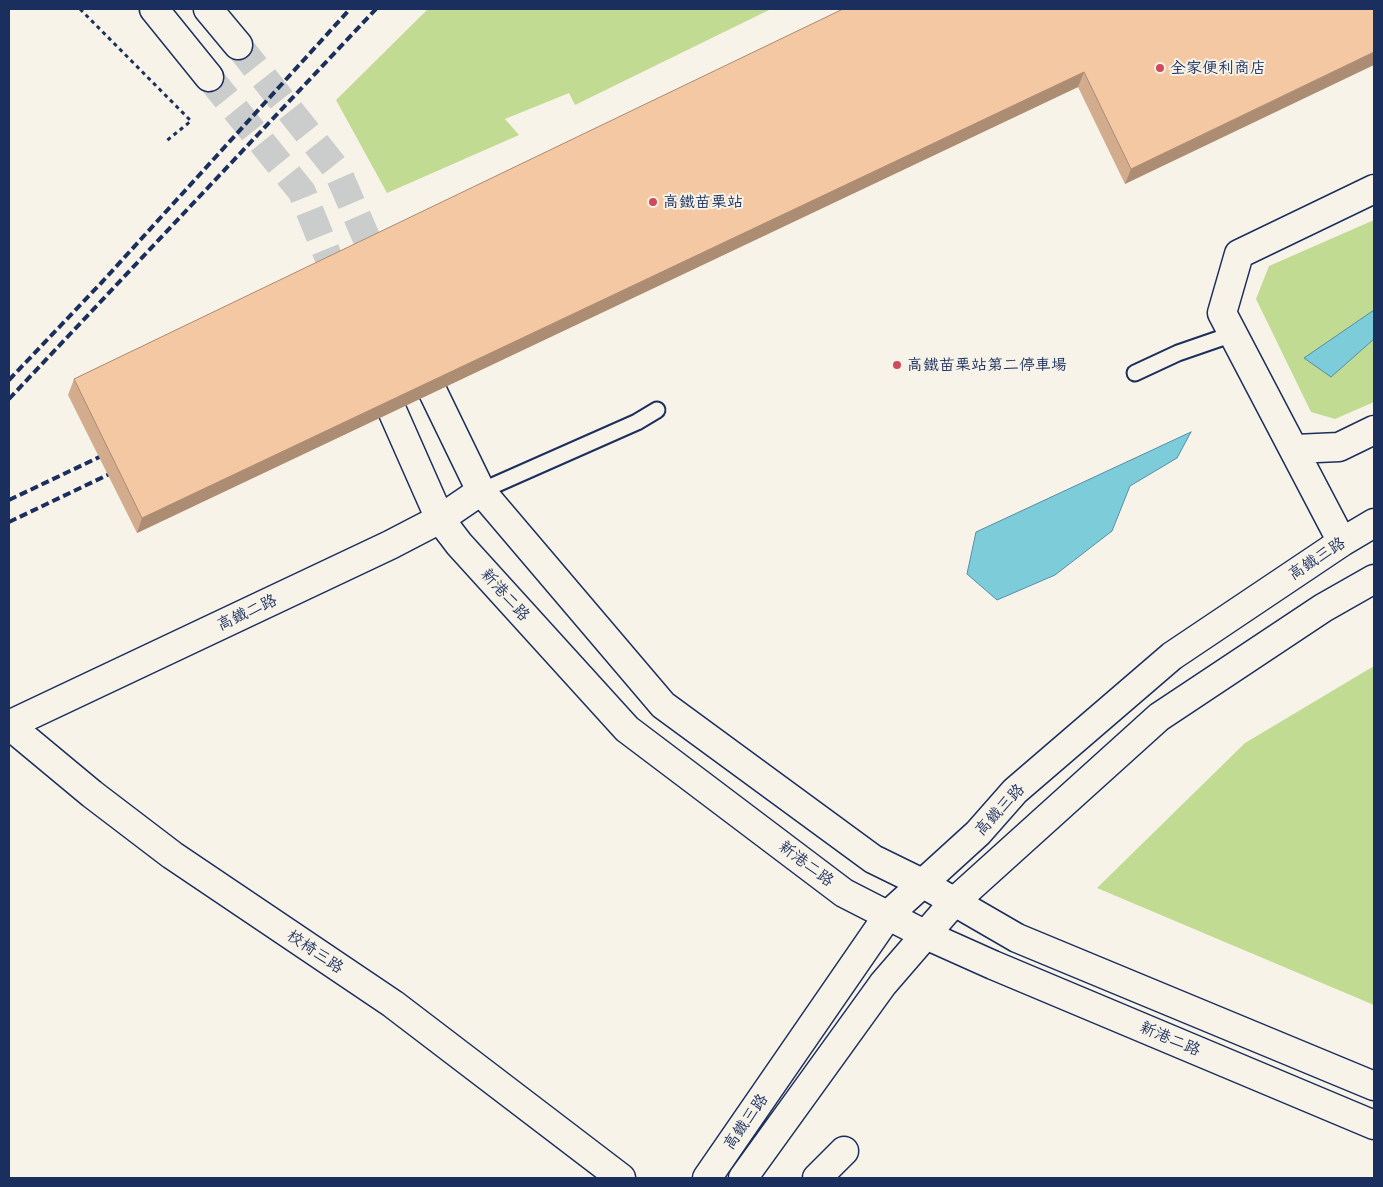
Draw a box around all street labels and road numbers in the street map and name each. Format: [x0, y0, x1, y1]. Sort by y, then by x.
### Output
street label: 高鐵三路 [1285, 534, 1349, 584]
street label: 新港二路 [476, 565, 534, 625]
street label: 高鐵二路 [214, 591, 280, 635]
street label: 高鐵三路 [971, 780, 1029, 840]
street label: 新港二路 [775, 837, 837, 891]
street label: 校椅三路 [283, 926, 347, 978]
street label: 新港二路 [1137, 1018, 1203, 1060]
street label: 高鐵三路 [720, 1090, 772, 1154]

